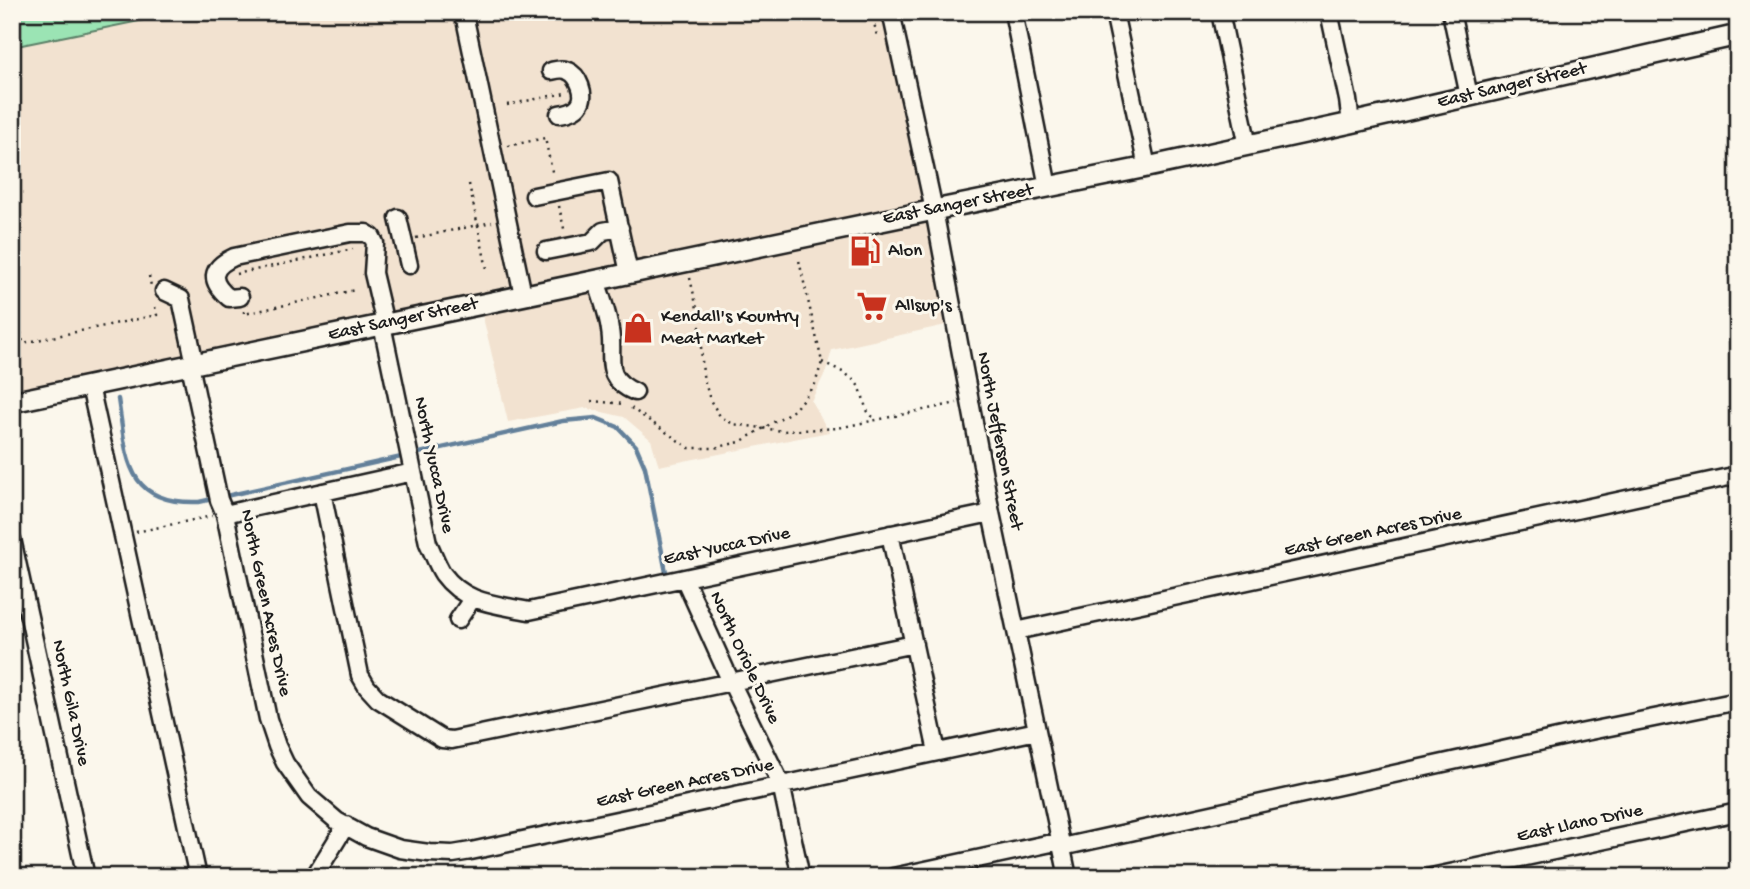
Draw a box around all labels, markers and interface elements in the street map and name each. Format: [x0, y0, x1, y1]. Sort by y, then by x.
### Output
street label: East Sanger Street [1435, 57, 1591, 114]
street label: East Sanger Street [881, 179, 1037, 231]
fuel station icon: Alon [848, 234, 882, 268]
place label: Alon [888, 240, 922, 263]
supermarket icon: Allsup's [855, 289, 889, 323]
street label: East Sanger Street [326, 292, 482, 347]
place label: Allsup's [895, 295, 953, 318]
place label: Kendall's Kountry Meat Market [661, 306, 799, 351]
shop icon: Kendall's Kountry Meat Market [621, 311, 655, 345]
street label: North Jefferson Street [970, 350, 1028, 534]
street label: North Yucca Drive [407, 395, 459, 535]
street label: East Green Acres Drive [1282, 503, 1464, 563]
street label: North Green Acres Drive [234, 507, 296, 699]
street label: East Yucca Drive [662, 522, 793, 572]
street label: North Oriole Drive [703, 588, 785, 728]
street label: North Gila Drive [45, 638, 95, 768]
street label: East Green Acres Drive [594, 754, 776, 814]
street label: East Llano Drive [1515, 799, 1645, 849]

